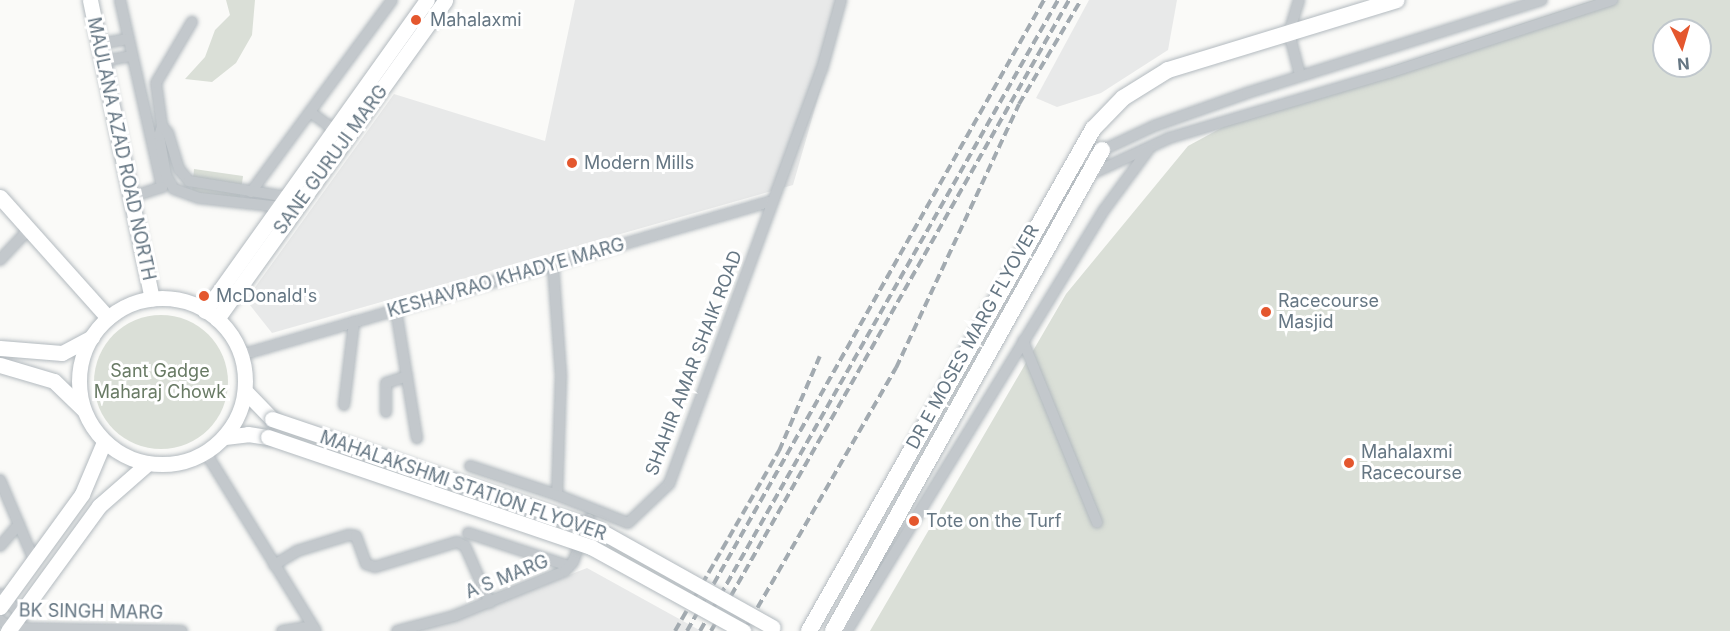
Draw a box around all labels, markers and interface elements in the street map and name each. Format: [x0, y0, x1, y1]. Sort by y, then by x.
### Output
place label: Mahalaxmi [430, 9, 522, 31]
marker: Mahalaxmi [407, 11, 425, 29]
street label: MAULANA AZAD ROAD NORTH [83, 15, 159, 283]
north arrow [1652, 18, 1712, 78]
text: N [1676, 53, 1690, 74]
street label: SANE GURUJI MARG [270, 81, 392, 239]
place label: Modern Mills [584, 152, 694, 174]
marker: Modern Mills [565, 156, 579, 170]
street label: DR E MOSES MARG FLYOVER [902, 221, 1044, 453]
street label: KESHAVRAO KHADYE MARG [385, 234, 627, 322]
street label: SHAHIR AMAR SHAIK ROAD [641, 247, 747, 479]
place label: McDonald's [216, 285, 317, 307]
marker: McDonald's [197, 289, 211, 303]
place label: Racecourse Masjid [1278, 291, 1379, 334]
marker: Racecourse Masjid [1259, 305, 1273, 319]
park label: Sant Gadge Maharaj Chowk [94, 361, 226, 404]
street label: MAHALAKSHMI STATION FLYOVER [317, 427, 609, 545]
place label: Mahalaxmi Racecourse [1361, 442, 1462, 484]
marker: Mahalaxmi Racecourse [1342, 456, 1356, 470]
place label: Tote on the Turf [926, 510, 1062, 532]
marker: Tote on the Turf [907, 514, 921, 528]
street label: A S MARG [462, 551, 552, 603]
street label: BK SINGH MARG [19, 600, 163, 624]

